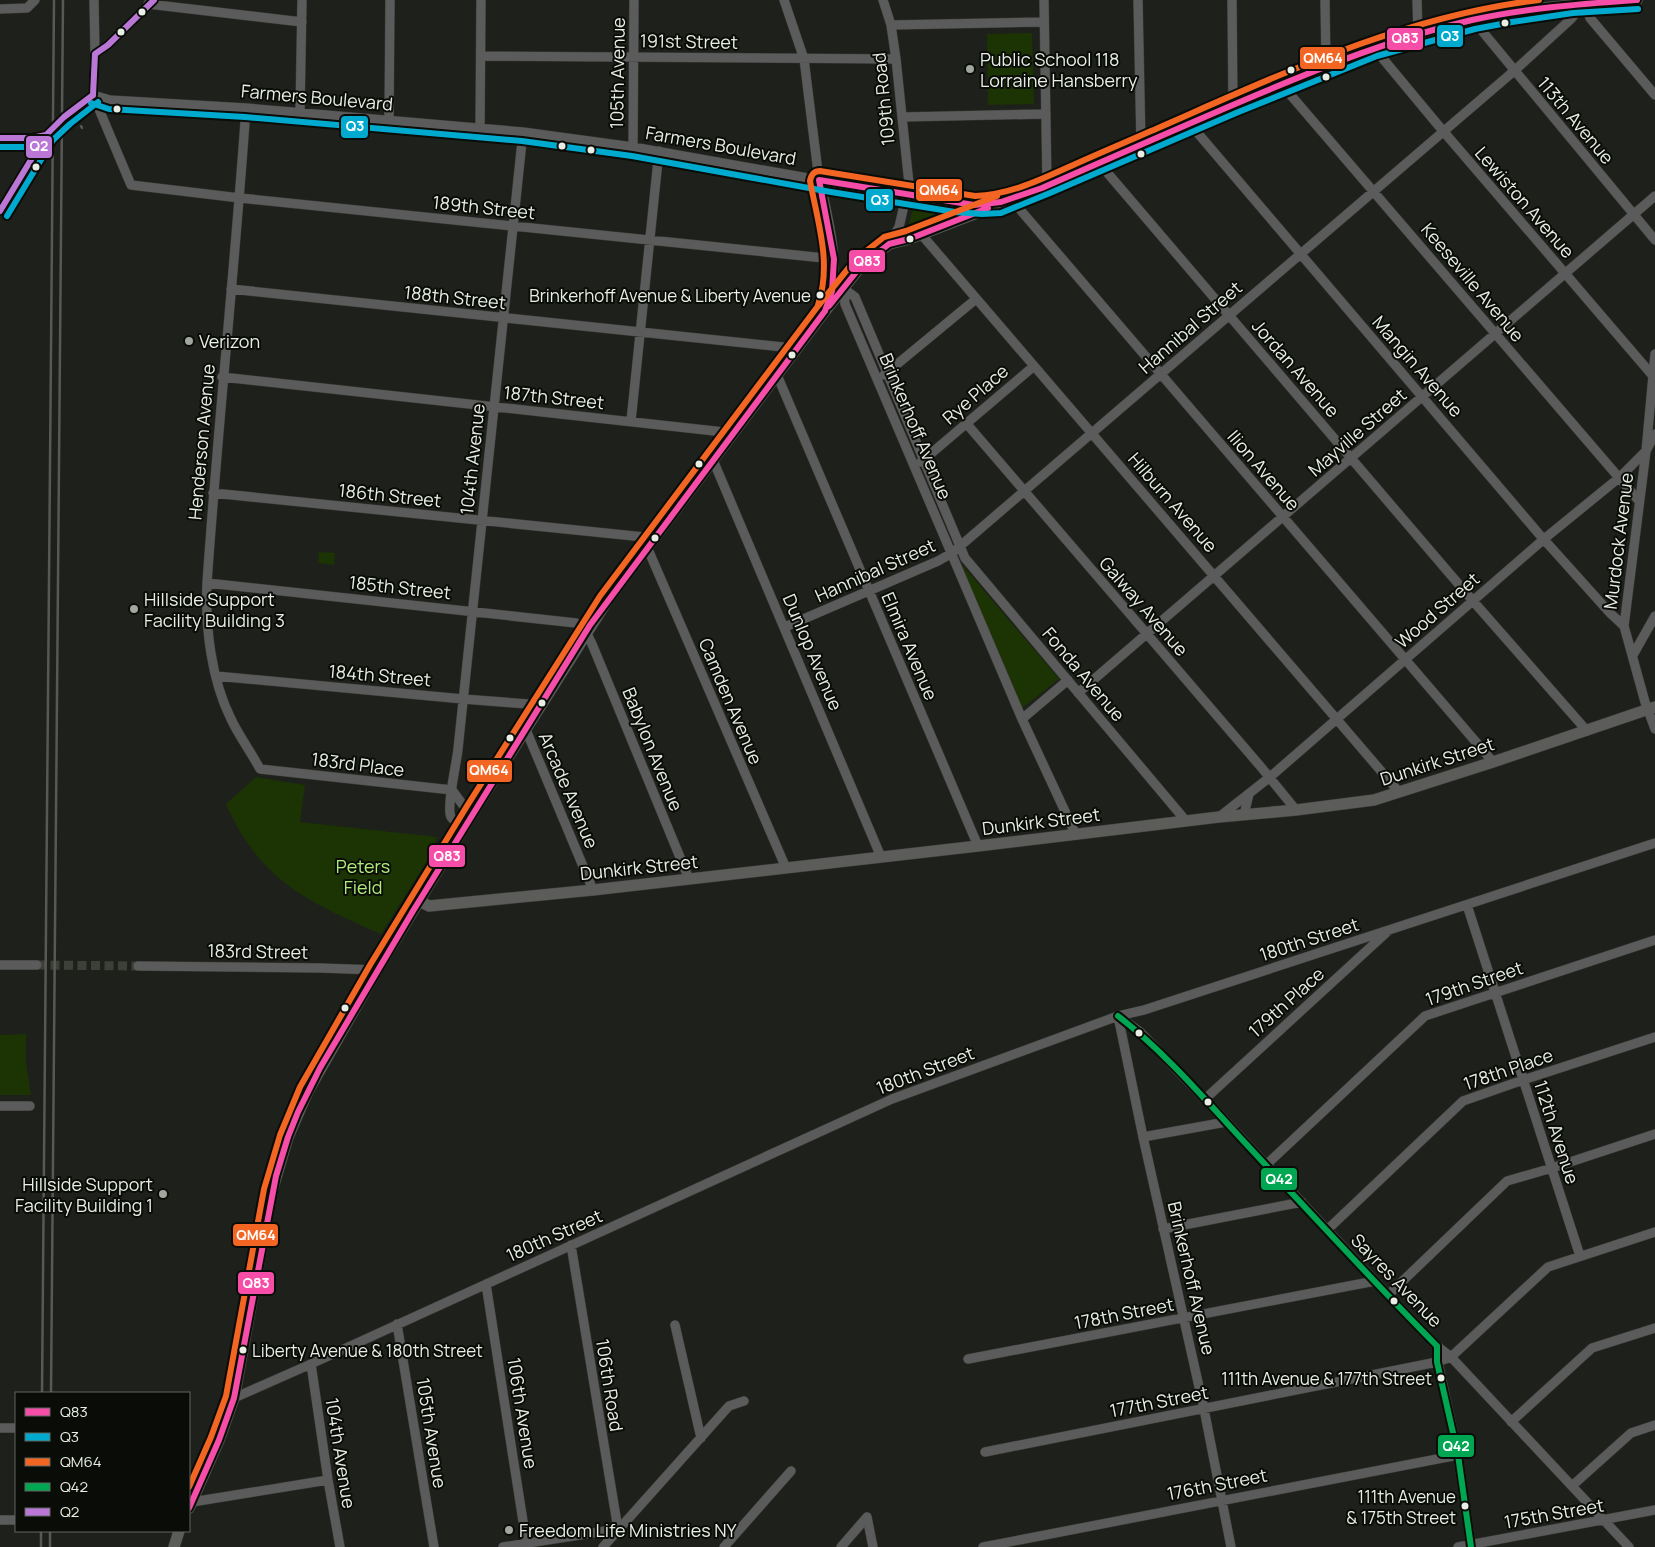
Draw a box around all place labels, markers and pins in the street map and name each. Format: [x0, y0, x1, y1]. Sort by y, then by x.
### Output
unlabelled marker [137, 7, 147, 17]
unlabelled marker [1500, 18, 1510, 28]
unlabelled marker [116, 27, 126, 37]
place label: Public School 118 Lorraine Hansberry [980, 47, 1138, 92]
marker: Public School 118 Lorraine Hansberry [964, 63, 976, 75]
unlabelled marker [1286, 65, 1296, 75]
unlabelled marker [1321, 72, 1331, 82]
unlabelled marker [112, 104, 122, 114]
unlabelled marker [557, 141, 567, 151]
unlabelled marker [586, 145, 596, 155]
unlabelled marker [1136, 149, 1146, 159]
unlabelled marker [31, 162, 41, 172]
unlabelled marker [905, 234, 915, 244]
place label: Brinkerhoff Avenue & Liberty Avenue [529, 284, 811, 307]
marker: Brinkerhoff Avenue & Liberty Avenue [815, 290, 825, 300]
place label: Verizon [199, 329, 260, 353]
marker: Verizon [183, 335, 195, 347]
unlabelled marker [787, 350, 797, 360]
unlabelled marker [694, 459, 704, 469]
unlabelled marker [650, 533, 660, 543]
place label: Hillside Support Facility Building 3 [144, 587, 285, 632]
marker: Hillside Support Facility Building 3 [128, 603, 140, 615]
unlabelled marker [537, 698, 547, 708]
unlabelled marker [505, 733, 515, 743]
unlabelled marker [340, 1003, 350, 1013]
unlabelled marker [1134, 1028, 1144, 1038]
unlabelled marker [1203, 1097, 1213, 1107]
place label: Hillside Support Facility Building 1 [15, 1172, 153, 1217]
marker: Hillside Support Facility Building 1 [157, 1188, 169, 1200]
unlabelled marker [1389, 1296, 1399, 1306]
place label: Liberty Avenue & 180th Street [252, 1339, 483, 1362]
marker: Liberty Avenue & 180th Street [238, 1345, 248, 1355]
place label: 111th Avenue & 177th Street [1221, 1367, 1432, 1390]
marker: 111th Avenue & 177th Street [1436, 1373, 1446, 1383]
place label: 111th Avenue & 175th Street [1346, 1485, 1456, 1529]
marker: 111th Avenue & 175th Street [1460, 1501, 1470, 1511]
place label: Freedom Life Ministries NY [519, 1518, 738, 1542]
marker: Freedom Life Ministries NY [503, 1524, 515, 1536]

